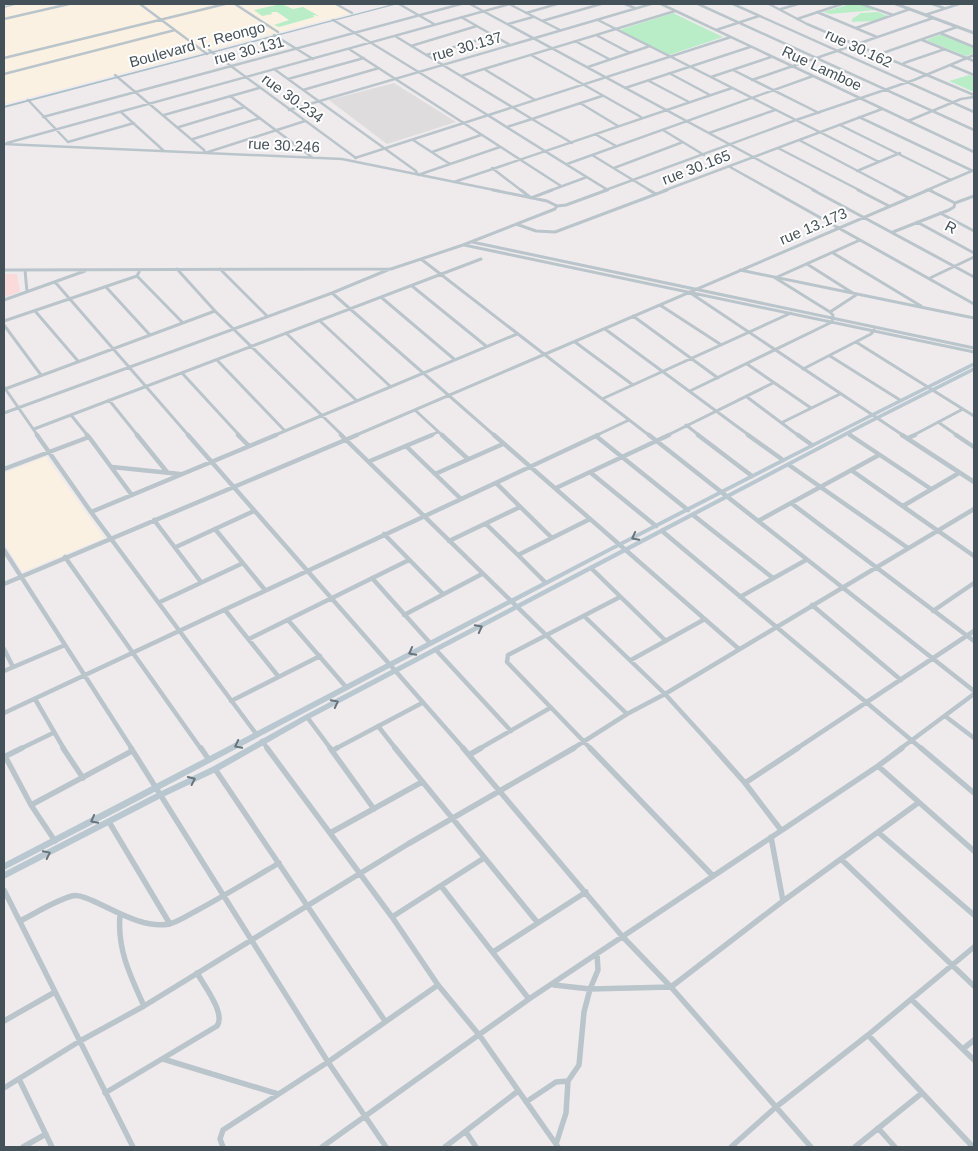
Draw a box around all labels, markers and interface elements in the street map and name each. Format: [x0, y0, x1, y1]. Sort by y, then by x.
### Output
street label: Boulevard T. Reongo [127, 18, 267, 70]
street label: rue 30.162 [823, 25, 895, 71]
street label: rue 30.137 [430, 28, 504, 64]
street label: rue 30.131 [212, 33, 286, 67]
street label: Rue Lamboe [779, 42, 865, 94]
street label: rue 30.234 [259, 70, 327, 126]
street label: rue 30.246 [248, 135, 320, 155]
street label: rue 30.165 [659, 146, 733, 188]
street label: rue 13.173 [777, 204, 849, 248]
street label: R [942, 217, 960, 237]
one-way arrow [631, 531, 640, 541]
one-way arrow [474, 624, 483, 634]
one-way arrow [409, 646, 418, 656]
one-way arrow [330, 699, 339, 709]
one-way arrow [234, 739, 243, 749]
one-way arrow [187, 775, 196, 786]
one-way arrow [90, 814, 99, 824]
one-way arrow [42, 850, 51, 860]

